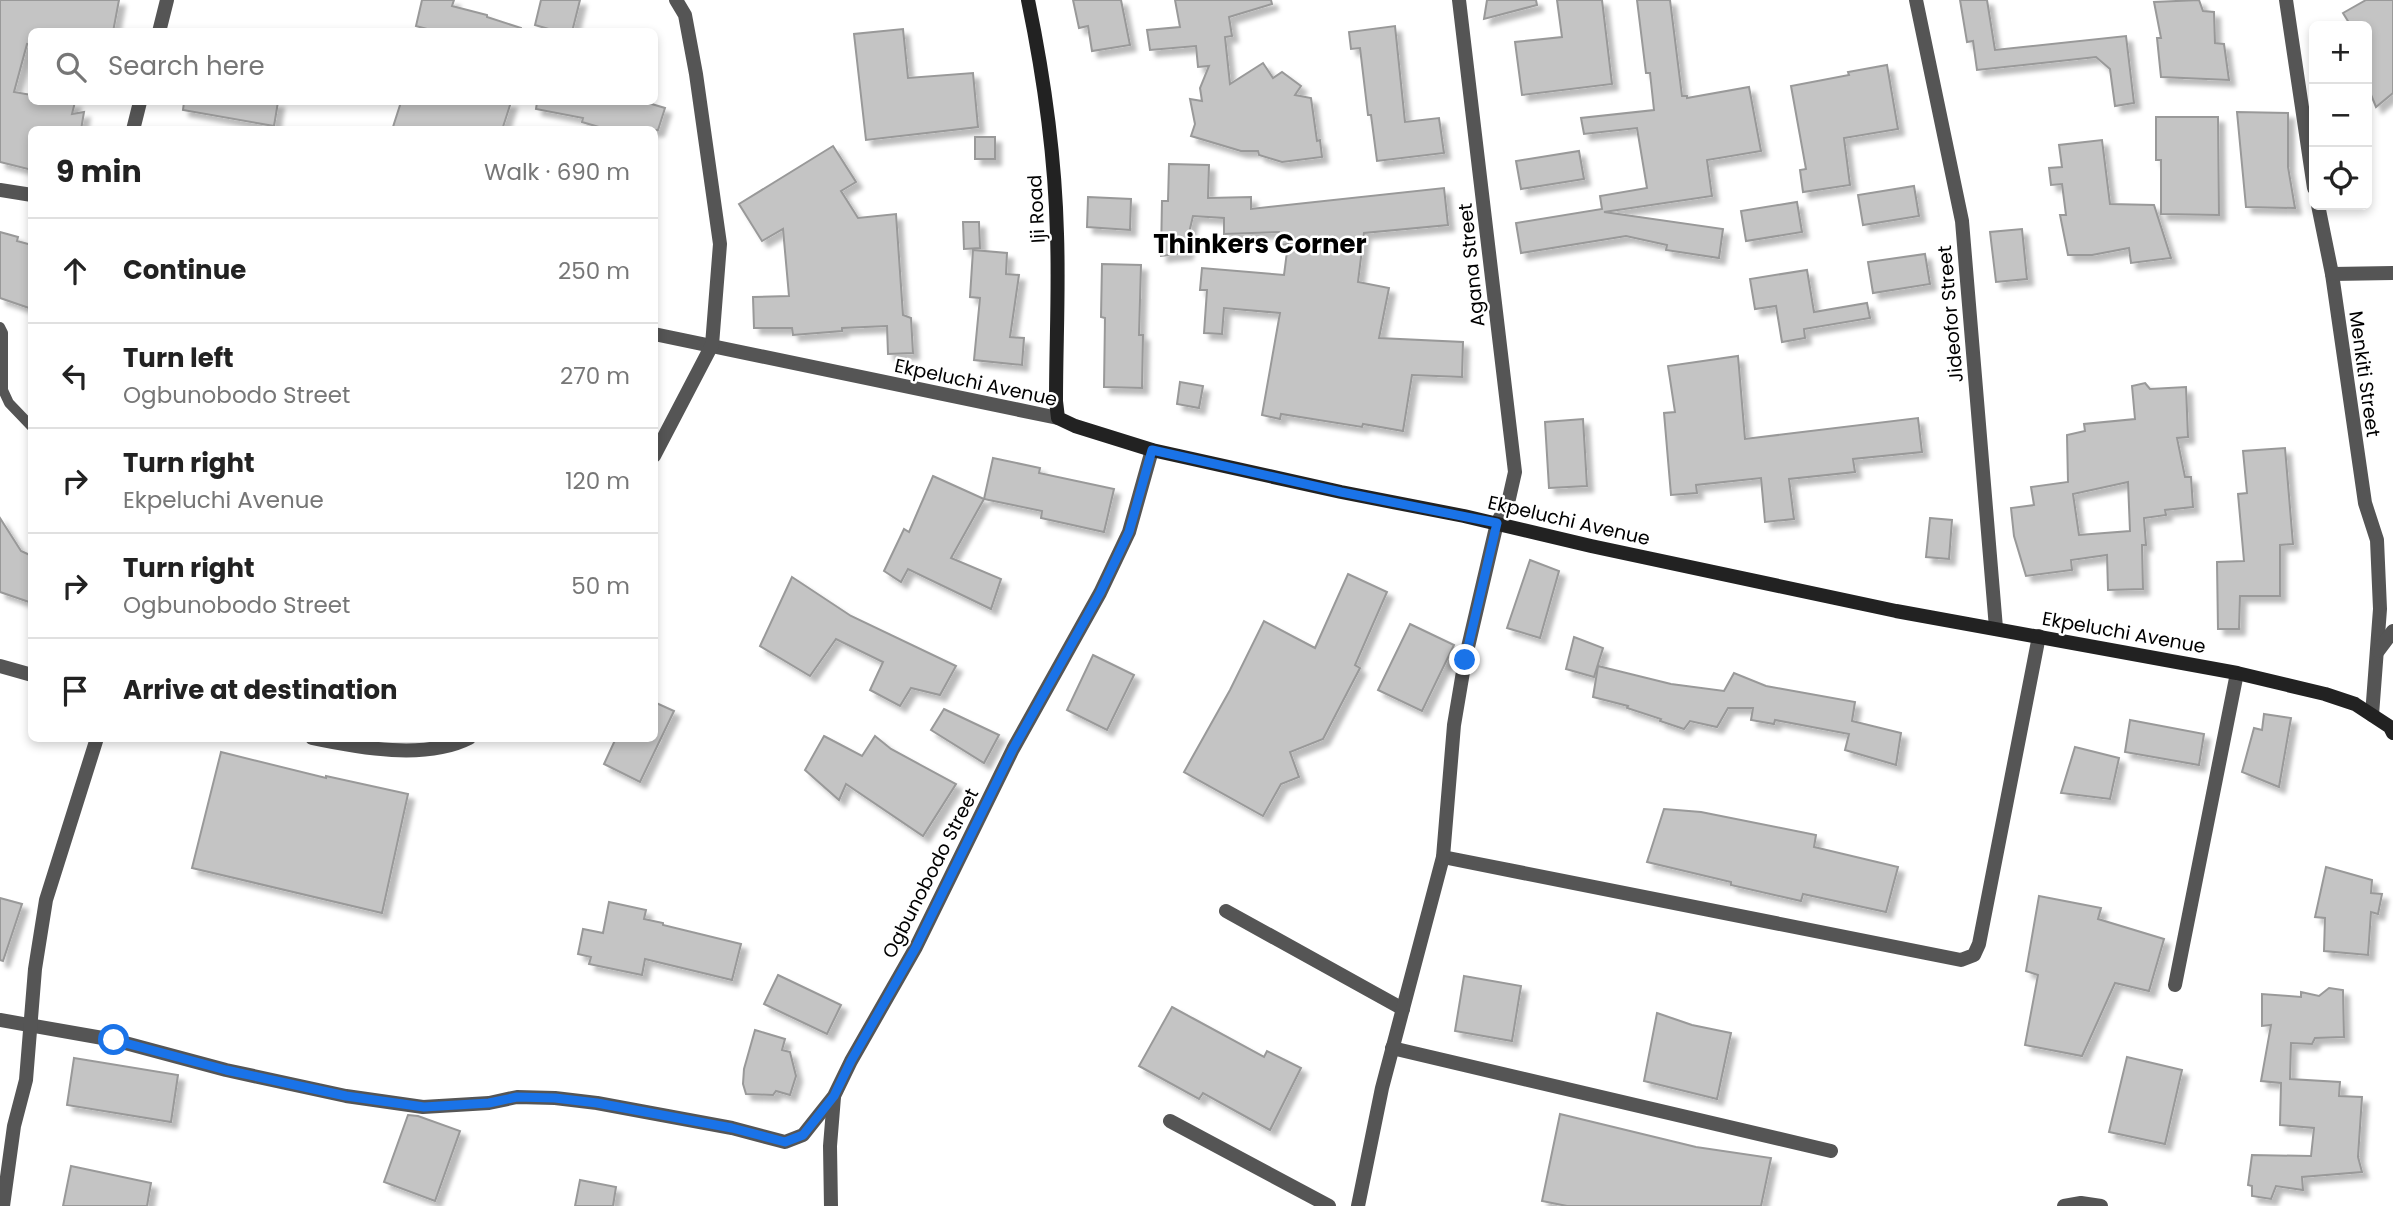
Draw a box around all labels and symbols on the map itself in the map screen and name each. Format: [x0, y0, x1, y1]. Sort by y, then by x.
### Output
street label: Iji Road [1021, 174, 1052, 244]
street label: Agana Street [1452, 202, 1491, 328]
district label: Thinkers Corner [1153, 226, 1367, 262]
street label: Jideofor Street [1931, 244, 1970, 384]
street label: Menkiti Street [2342, 309, 2387, 439]
street label: Ekpeluchi Avenue [892, 352, 1060, 413]
street label: Ekpeluchi Avenue [1485, 489, 1653, 552]
street label: Ekpeluchi Avenue [2040, 605, 2208, 660]
route end [1449, 644, 1480, 675]
street label: Ogbunobodo Street [876, 783, 985, 963]
route start [98, 1024, 129, 1055]

